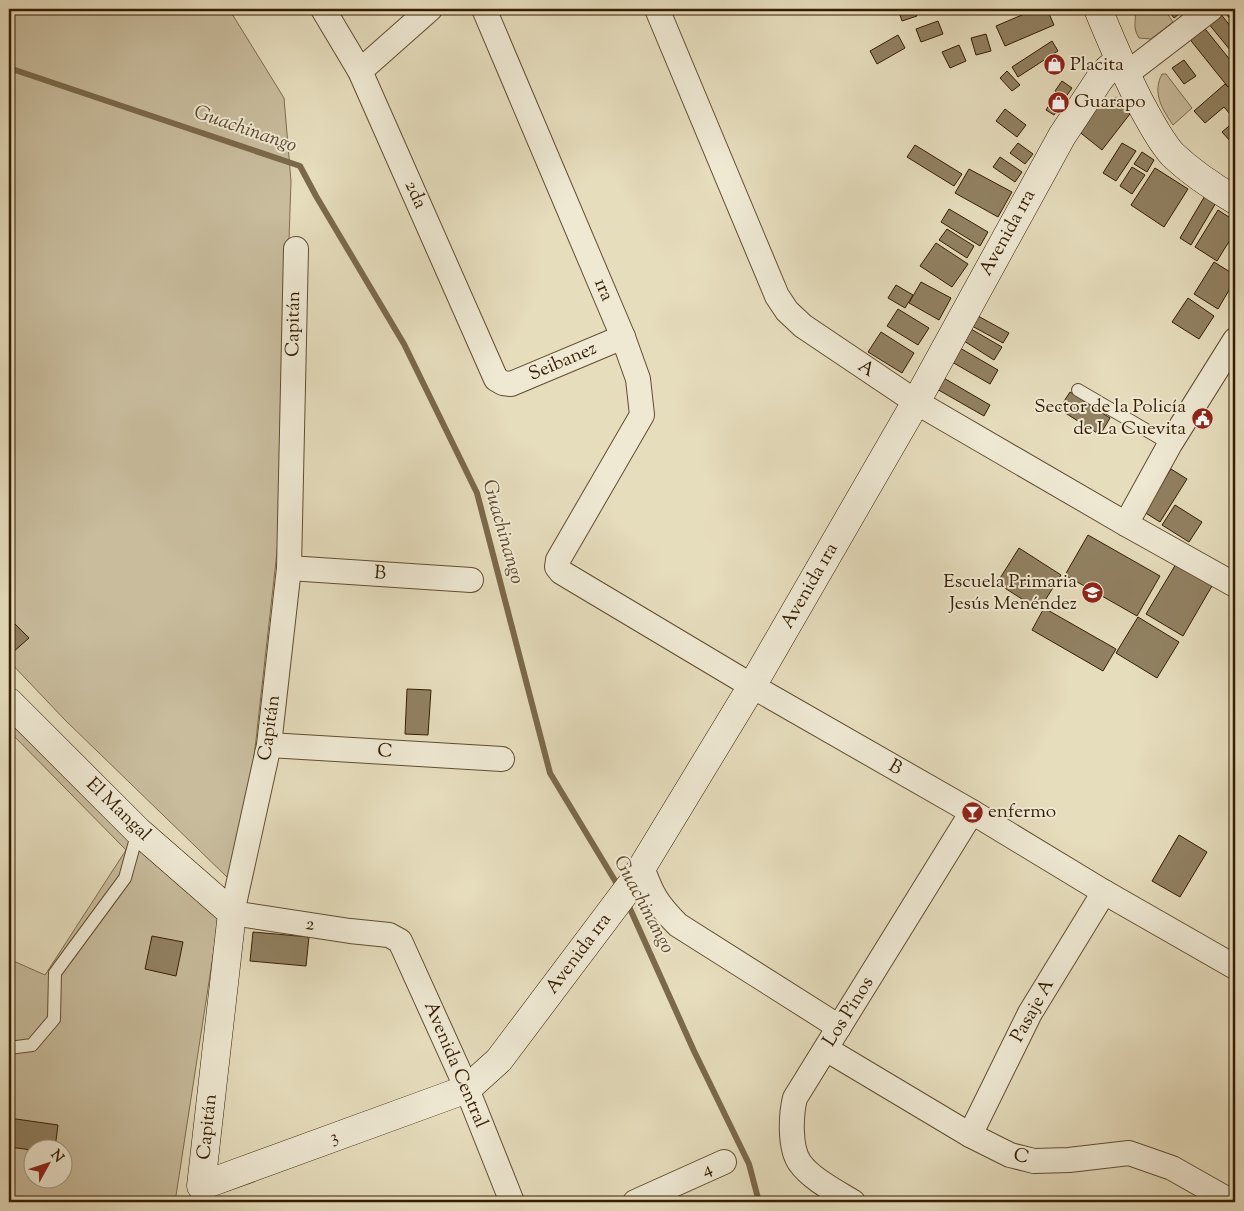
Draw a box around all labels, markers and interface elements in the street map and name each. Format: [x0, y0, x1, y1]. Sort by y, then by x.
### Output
place label: Placita [1070, 52, 1124, 79]
shop icon: Placita [1042, 53, 1066, 77]
place label: Guarapo [1074, 89, 1146, 116]
shop icon: Guarapo [1046, 90, 1070, 114]
water label: Guachinango [190, 99, 300, 161]
street label: 2da [397, 177, 433, 214]
street label: Avenida 1ra [973, 185, 1043, 281]
street label: 1ra [586, 274, 620, 306]
street label: Capitán [280, 291, 308, 357]
street label: Seibanez [525, 336, 601, 388]
street label: A [852, 353, 880, 385]
place label: Sector de la Policía de La Cuevita [1034, 394, 1186, 443]
public building icon: Sector de la Policía de La Cuevita [1190, 406, 1214, 430]
water label: Guachinango [473, 476, 531, 588]
street label: Avenida 1ra [775, 538, 846, 634]
street label: B [373, 560, 387, 588]
place label: Escuela Primaria Jesús Menéndez [943, 569, 1077, 618]
school or university icon: Escuela Primaria Jesús Menéndez [1081, 581, 1105, 605]
street label: Capitán [252, 693, 288, 763]
street label: C [377, 738, 393, 766]
street label: B [883, 753, 907, 783]
street label: El Mangal [79, 772, 157, 848]
place label: enfermo [988, 799, 1056, 826]
bar icon: enfermo [960, 800, 984, 824]
water label: Guachinango [605, 851, 681, 959]
street label: Avenida 1ra [540, 908, 619, 1000]
street label: 2 [303, 911, 317, 939]
street label: Los Pinos [817, 972, 881, 1052]
street label: Pasaje A [1005, 974, 1062, 1048]
street label: Avenida Central [416, 998, 494, 1132]
street label: Capitán [191, 1093, 225, 1161]
street label: 3 [326, 1124, 342, 1152]
north arrow [22, 1138, 72, 1188]
street label: C [1010, 1142, 1032, 1172]
text: N [45, 1146, 68, 1168]
street label: 4 [697, 1156, 717, 1184]

